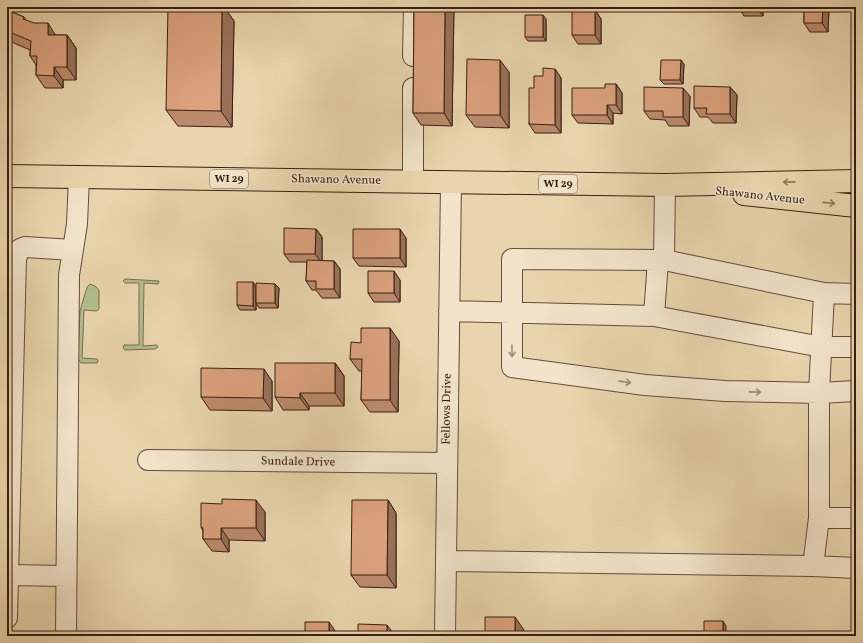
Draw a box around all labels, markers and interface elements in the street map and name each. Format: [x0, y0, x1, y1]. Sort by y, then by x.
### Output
road number: WI 29 [210, 170, 248, 188]
street label: Shawano Avenue [291, 171, 381, 189]
road number: WI 29 [539, 175, 577, 193]
one-way arrow [783, 178, 796, 186]
street label: Shawano Avenue [714, 183, 806, 209]
one-way arrow [822, 200, 835, 207]
one-way arrow [508, 344, 516, 357]
street label: Fellows Drive [438, 373, 456, 445]
one-way arrow [618, 378, 631, 386]
one-way arrow [748, 388, 761, 396]
street label: Sundale Drive [261, 453, 336, 471]

